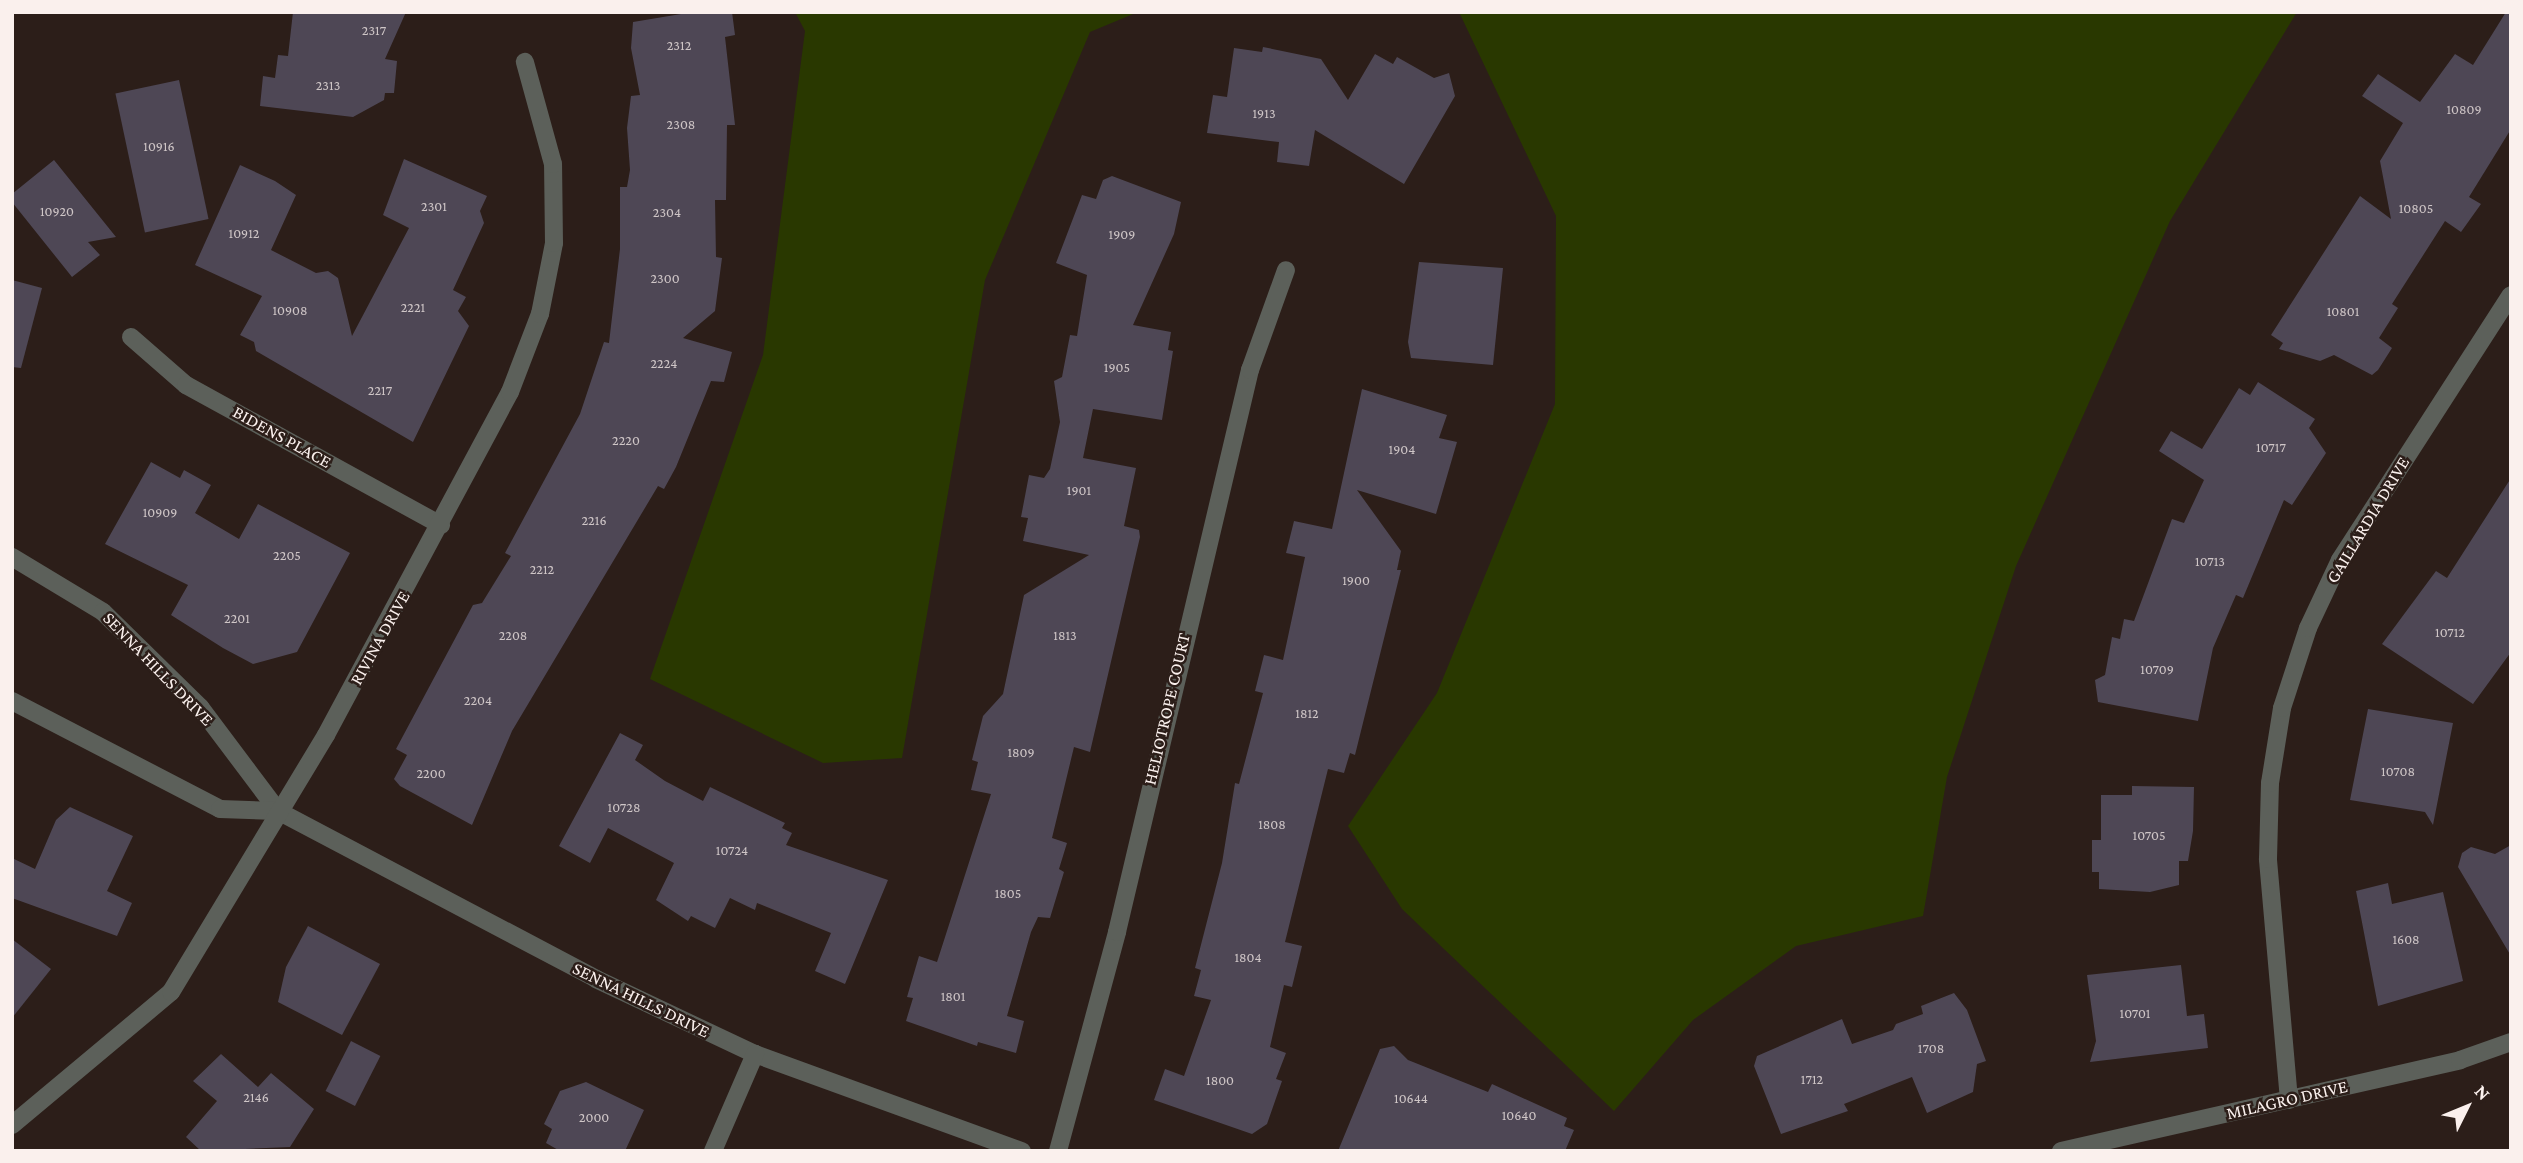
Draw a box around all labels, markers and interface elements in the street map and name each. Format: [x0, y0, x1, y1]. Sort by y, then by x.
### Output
house number: 2317 [362, 22, 386, 38]
house number: 2312 [667, 37, 691, 53]
house number: 2313 [316, 77, 340, 93]
house number: 10809 [2446, 101, 2482, 117]
house number: 1913 [1252, 105, 1276, 121]
house number: 2308 [667, 116, 695, 132]
house number: 10916 [143, 138, 175, 154]
house number: 2301 [421, 198, 447, 214]
house number: 10805 [2399, 200, 2433, 216]
house number: 10920 [40, 203, 74, 219]
house number: 2304 [653, 204, 681, 220]
house number: 10912 [229, 225, 259, 241]
house number: 1909 [1109, 226, 1135, 242]
house number: 2300 [650, 270, 680, 286]
house number: 2221 [401, 299, 425, 315]
house number: 10908 [272, 302, 308, 318]
house number: 10801 [2327, 303, 2359, 319]
house number: 2224 [650, 355, 678, 371]
house number: 1905 [1104, 359, 1130, 375]
house number: 2217 [368, 382, 392, 398]
street label: BIDENS PLACE [229, 401, 335, 473]
house number: 2220 [612, 432, 640, 448]
house number: 10717 [2256, 439, 2286, 455]
house number: 1904 [1389, 441, 1415, 457]
street label: GAILLARDIA DRIVE [2322, 453, 2414, 587]
house number: 1901 [1067, 482, 1091, 498]
house number: 10909 [143, 504, 177, 520]
house number: 2216 [581, 512, 607, 528]
house number: 2205 [273, 547, 301, 563]
house number: 10713 [2195, 553, 2225, 569]
house number: 2212 [530, 561, 554, 577]
house number: 1900 [1342, 572, 1370, 588]
street label: RIVINA DRIVE [345, 587, 415, 689]
street label: SENNA HILLS DRIVE [98, 608, 218, 730]
house number: 2201 [224, 610, 250, 626]
house number: 10712 [2435, 624, 2465, 640]
house number: 2208 [499, 627, 527, 643]
house number: 1813 [1053, 627, 1077, 643]
street label: HELIOTROPE COURT [1139, 631, 1195, 787]
house number: 10709 [2140, 661, 2174, 677]
house number: 2204 [464, 692, 492, 708]
house number: 1812 [1295, 705, 1319, 721]
house number: 1809 [1007, 744, 1035, 760]
house number: 10708 [2381, 763, 2415, 779]
house number: 2200 [416, 765, 446, 781]
house number: 10728 [608, 799, 640, 815]
house number: 1808 [1258, 816, 1286, 832]
house number: 10705 [2133, 827, 2165, 843]
house number: 10724 [716, 842, 748, 858]
house number: 1805 [995, 885, 1021, 901]
house number: 1608 [2392, 931, 2420, 947]
house number: 1804 [1234, 949, 1262, 965]
street label: SENNA HILLS DRIVE [569, 957, 713, 1043]
house number: 1801 [941, 988, 965, 1004]
house number: 10701 [2119, 1005, 2151, 1021]
house number: 1708 [1918, 1040, 1944, 1056]
house number: 1712 [1801, 1071, 1823, 1087]
house number: 1800 [1206, 1072, 1234, 1088]
north arrow [2432, 1072, 2502, 1142]
street label: MILAGRO DRIVE [2224, 1076, 2350, 1124]
text: N [2471, 1080, 2495, 1104]
house number: 2146 [243, 1089, 269, 1105]
house number: 10644 [1394, 1090, 1428, 1106]
house number: 10640 [1502, 1107, 1536, 1123]
house number: 2000 [579, 1109, 609, 1125]

